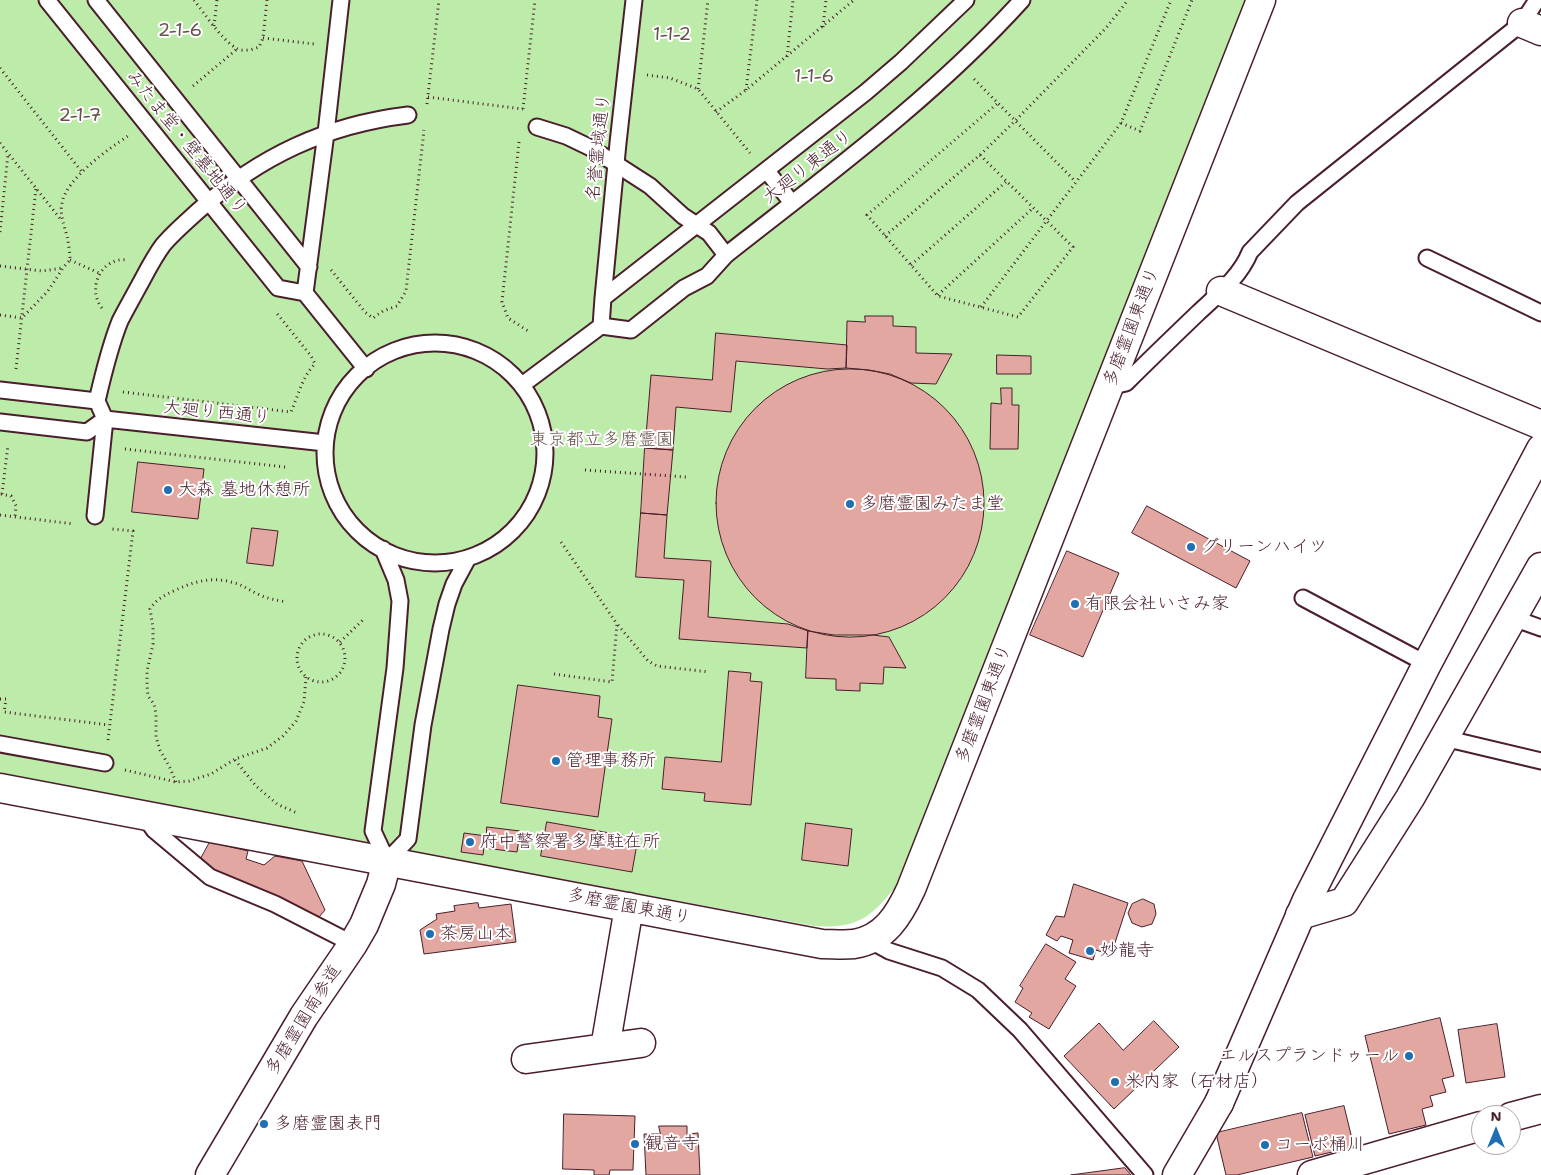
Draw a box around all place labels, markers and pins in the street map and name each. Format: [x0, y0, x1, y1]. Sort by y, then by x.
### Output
place label: 大森 墓地休憩所 [178, 479, 310, 501]
marker: 大森 墓地休憩所 [162, 484, 174, 496]
place label: 多磨霊園みたま堂 [860, 493, 1004, 515]
marker: 多磨霊園みたま堂 [844, 498, 856, 510]
place label: グリーンハイツ [1201, 536, 1327, 558]
marker: グリーンハイツ [1185, 541, 1197, 553]
place label: 有限会社いさみ家 [1085, 593, 1229, 615]
marker: 有限会社いさみ家 [1069, 598, 1081, 610]
place label: 管理事務所 [566, 750, 656, 772]
marker: 管理事務所 [550, 755, 562, 767]
place label: 府中警察署多摩駐在所 [480, 831, 660, 853]
marker: 府中警察署多摩駐在所 [464, 836, 476, 848]
place label: 茶房山本 [440, 923, 512, 945]
marker: 茶房山本 [424, 928, 436, 940]
place label: 妙龍寺 [1100, 940, 1154, 962]
marker: 妙龍寺 [1084, 945, 1096, 957]
place label: エルスプランドゥール [1219, 1045, 1399, 1067]
marker: エルスプランドゥール [1403, 1050, 1415, 1062]
place label: 米内家（石材店） [1125, 1071, 1269, 1093]
marker: 米内家（石材店） [1109, 1076, 1121, 1088]
place label: 多磨霊園表門 [274, 1113, 382, 1135]
marker: 多磨霊園表門 [258, 1118, 270, 1130]
place label: 観音寺 [645, 1133, 699, 1155]
place label: コーポ桶川 [1275, 1134, 1365, 1156]
marker: 観音寺 [629, 1138, 641, 1150]
marker: コーポ桶川 [1259, 1139, 1271, 1151]

